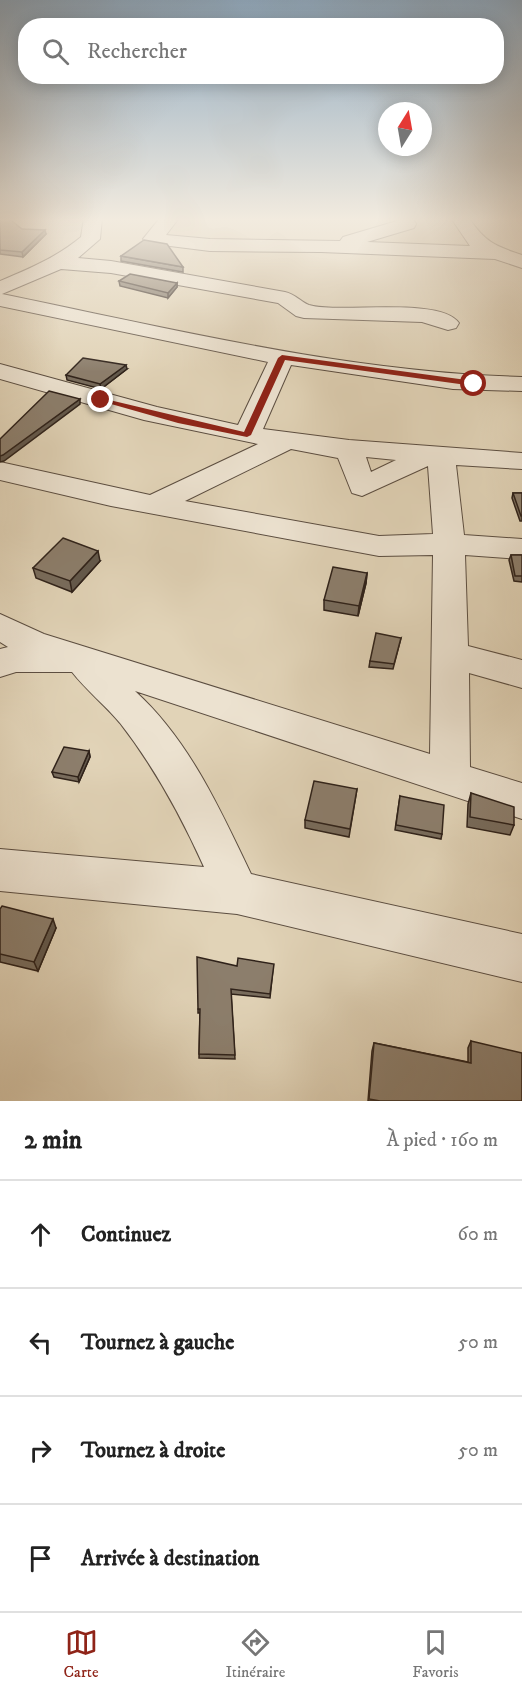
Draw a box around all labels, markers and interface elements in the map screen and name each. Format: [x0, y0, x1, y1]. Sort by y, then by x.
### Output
search box [18, 18, 504, 84]
icon: search [39, 35, 72, 68]
text: Rechercher [87, 38, 187, 65]
north arrow [378, 102, 432, 156]
route start [460, 370, 486, 396]
route end [87, 386, 113, 412]
text: 2 min [24, 1124, 82, 1157]
text: À pied · 160 m [386, 1128, 498, 1153]
icon: ahead [24, 1218, 57, 1251]
text: Continuez [81, 1221, 171, 1248]
text: 60 m [458, 1222, 498, 1247]
icon: left [24, 1326, 57, 1359]
text: Tournez à gauche [81, 1329, 234, 1356]
text: 50 m [458, 1330, 498, 1355]
icon: right [24, 1434, 57, 1467]
text: Tournez à droite [81, 1437, 225, 1464]
text: 50 m [458, 1438, 498, 1463]
icon: arrive [24, 1542, 57, 1575]
text: Arrivée à destination [81, 1545, 260, 1572]
tab: Carte [63, 1626, 99, 1682]
tab: Itinéraire [225, 1626, 285, 1682]
tab: Favoris [412, 1626, 459, 1682]

